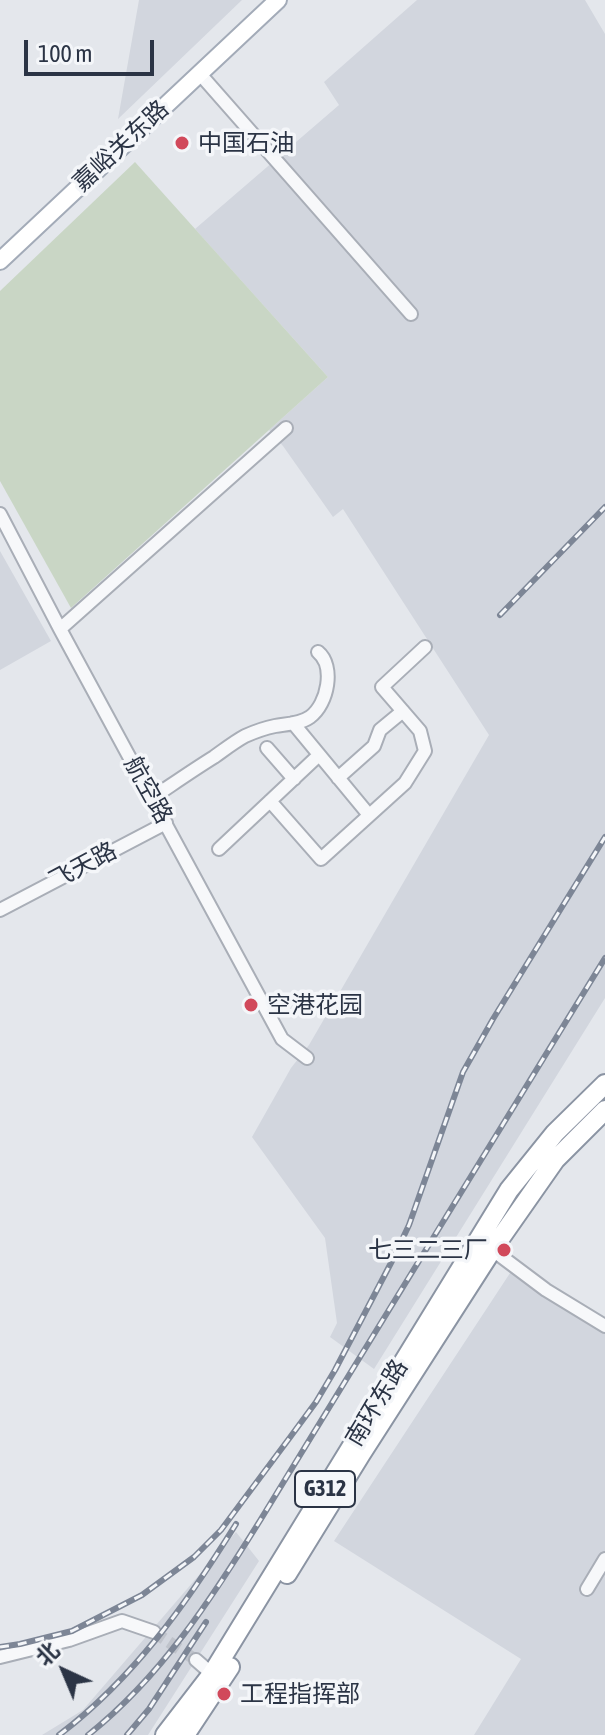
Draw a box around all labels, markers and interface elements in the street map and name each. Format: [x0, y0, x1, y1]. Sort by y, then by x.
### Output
scale bar [28, 24, 158, 74]
text: 100 m [38, 40, 92, 67]
street label: 嘉峪关东路 [67, 95, 175, 197]
place label: 中国石油 [198, 129, 294, 157]
marker: 中国石油 [173, 134, 191, 152]
street label: 航空路 [118, 752, 178, 828]
street label: 飞天路 [44, 836, 122, 896]
place label: 空港花园 [267, 991, 363, 1019]
marker: 空港花园 [242, 996, 260, 1014]
place label: 七三二三厂 [368, 1236, 488, 1264]
marker: 七三二三厂 [495, 1241, 513, 1259]
street label: 南环东路 [340, 1354, 414, 1452]
road number: G312 [295, 1471, 355, 1507]
north arrow [24, 1631, 104, 1711]
text: 北 [30, 1637, 64, 1671]
place label: 工程指挥部 [240, 1680, 360, 1708]
marker: 工程指挥部 [215, 1685, 233, 1703]

